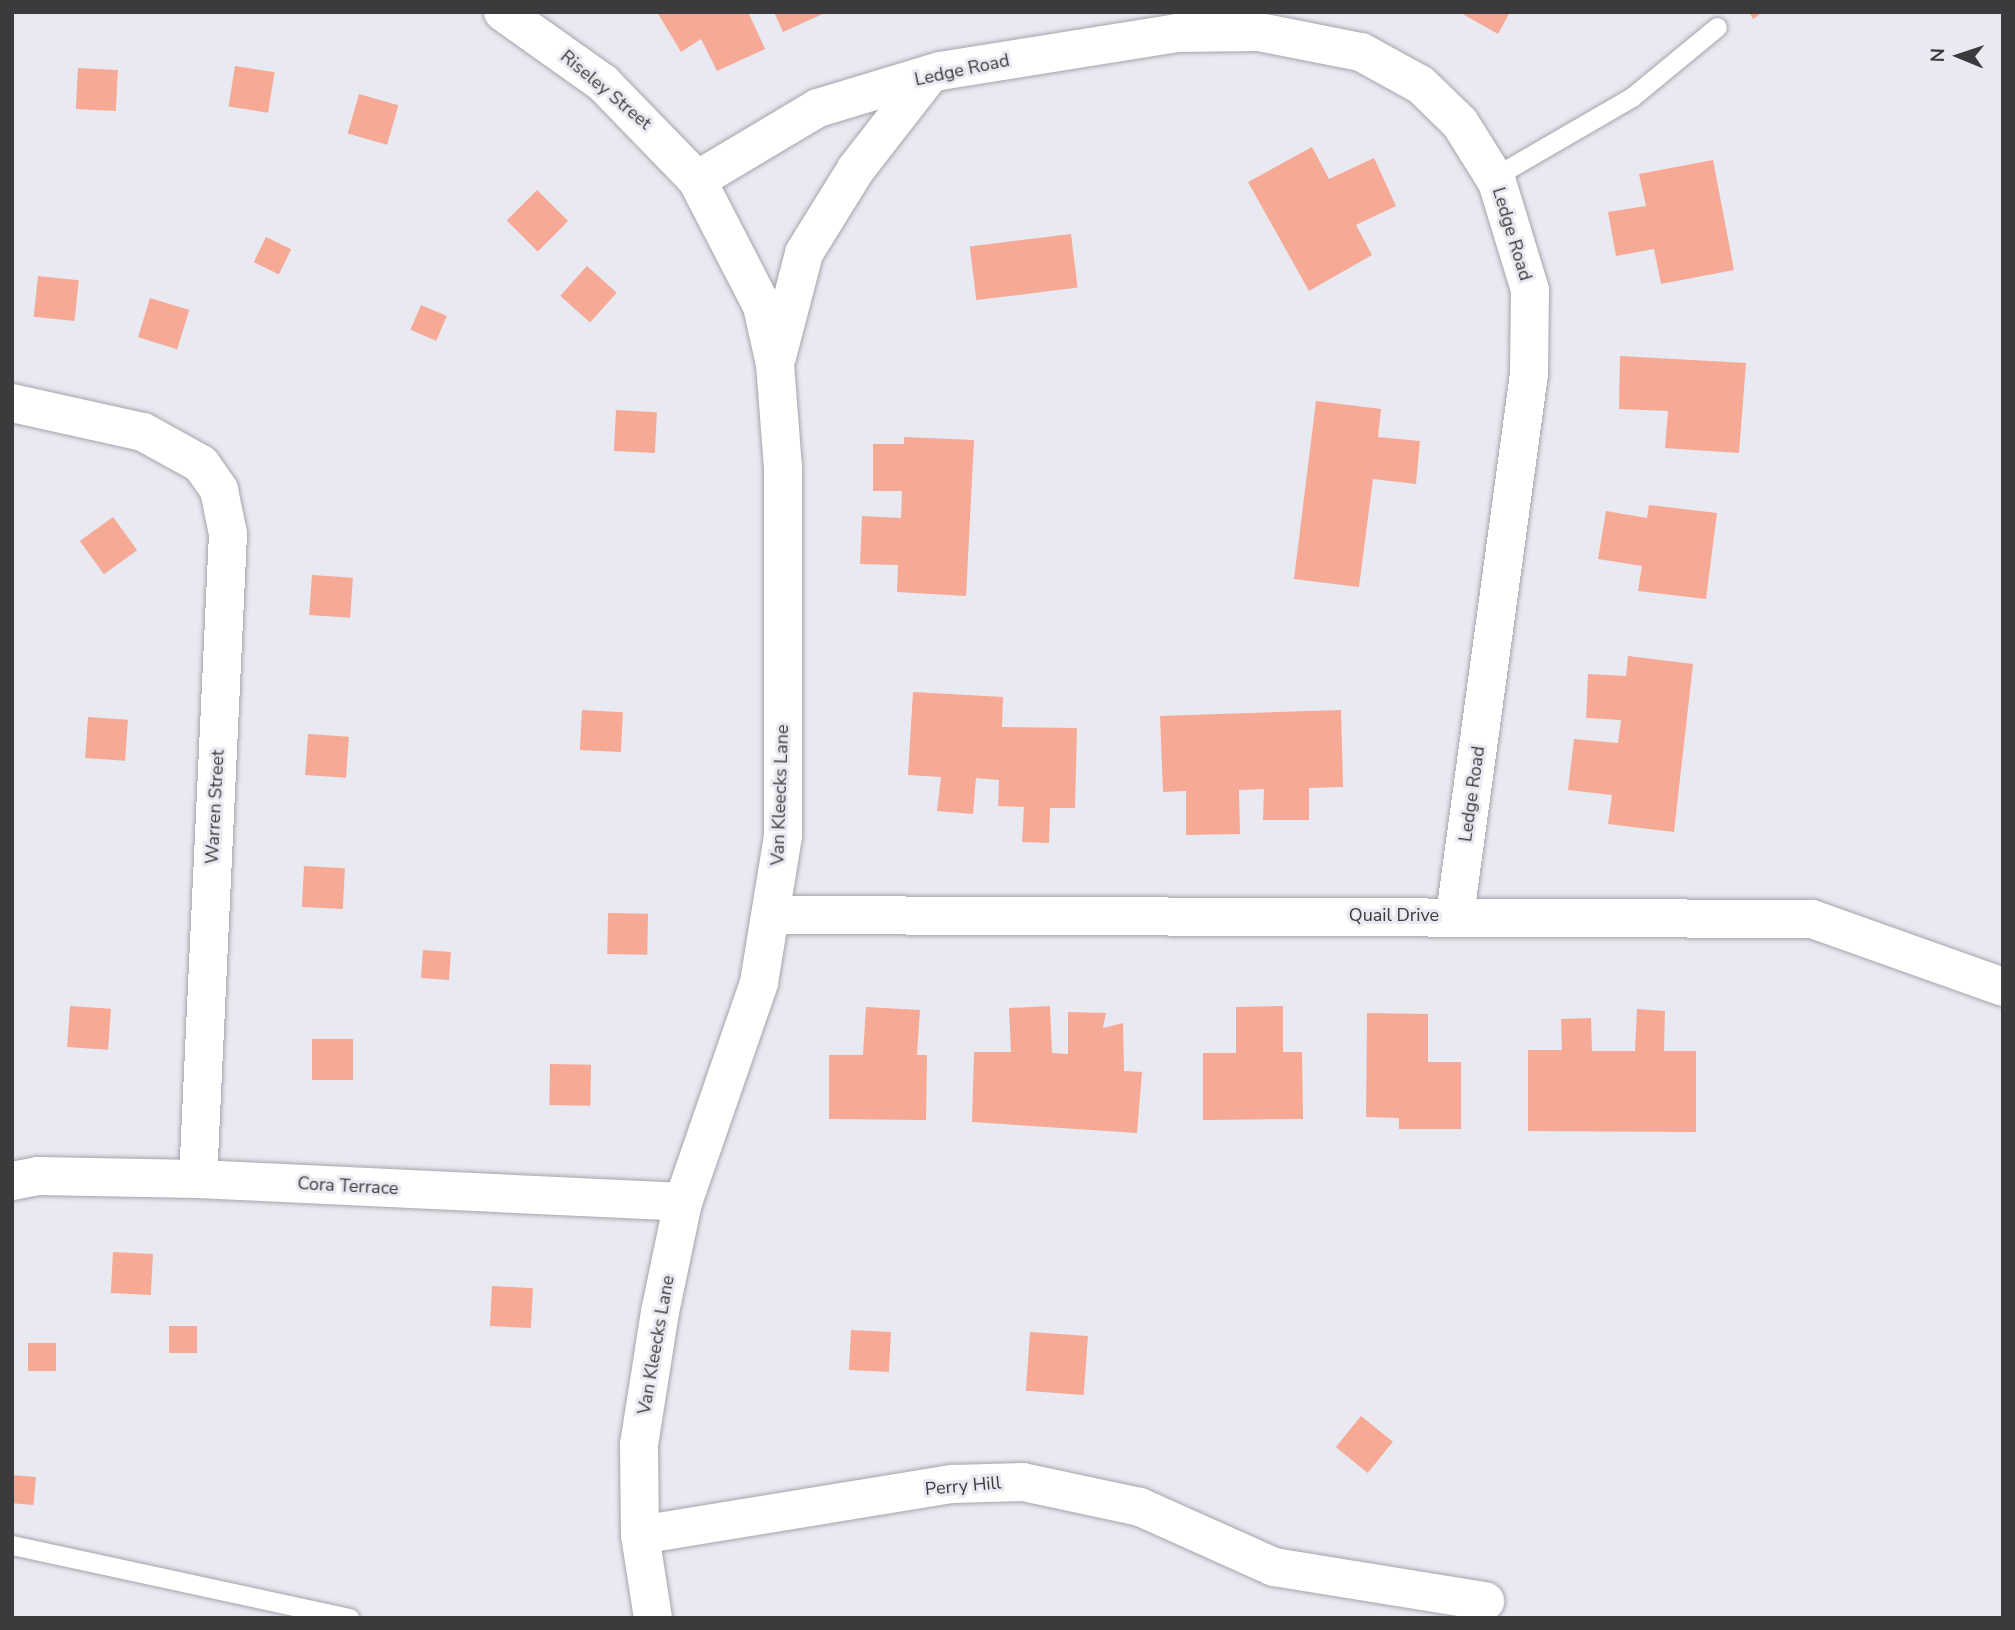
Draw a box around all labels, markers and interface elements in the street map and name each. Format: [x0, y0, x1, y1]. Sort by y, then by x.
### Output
north arrow [1924, 21, 1994, 91]
street label: Riseley Street [556, 46, 656, 134]
text: N [1925, 48, 1951, 63]
street label: Ledge Road [913, 49, 1011, 91]
street label: Ledge Road [1488, 185, 1536, 283]
street label: Van Kleecks Lane [767, 724, 793, 866]
street label: Ledge Road [1455, 745, 1489, 843]
street label: Warren Street [201, 749, 229, 865]
street label: Quail Drive [1349, 904, 1439, 926]
street label: Cora Terrace [297, 1173, 399, 1199]
street label: Van Kleecks Lane [633, 1274, 679, 1416]
street label: Perry Hill [924, 1472, 1002, 1500]

